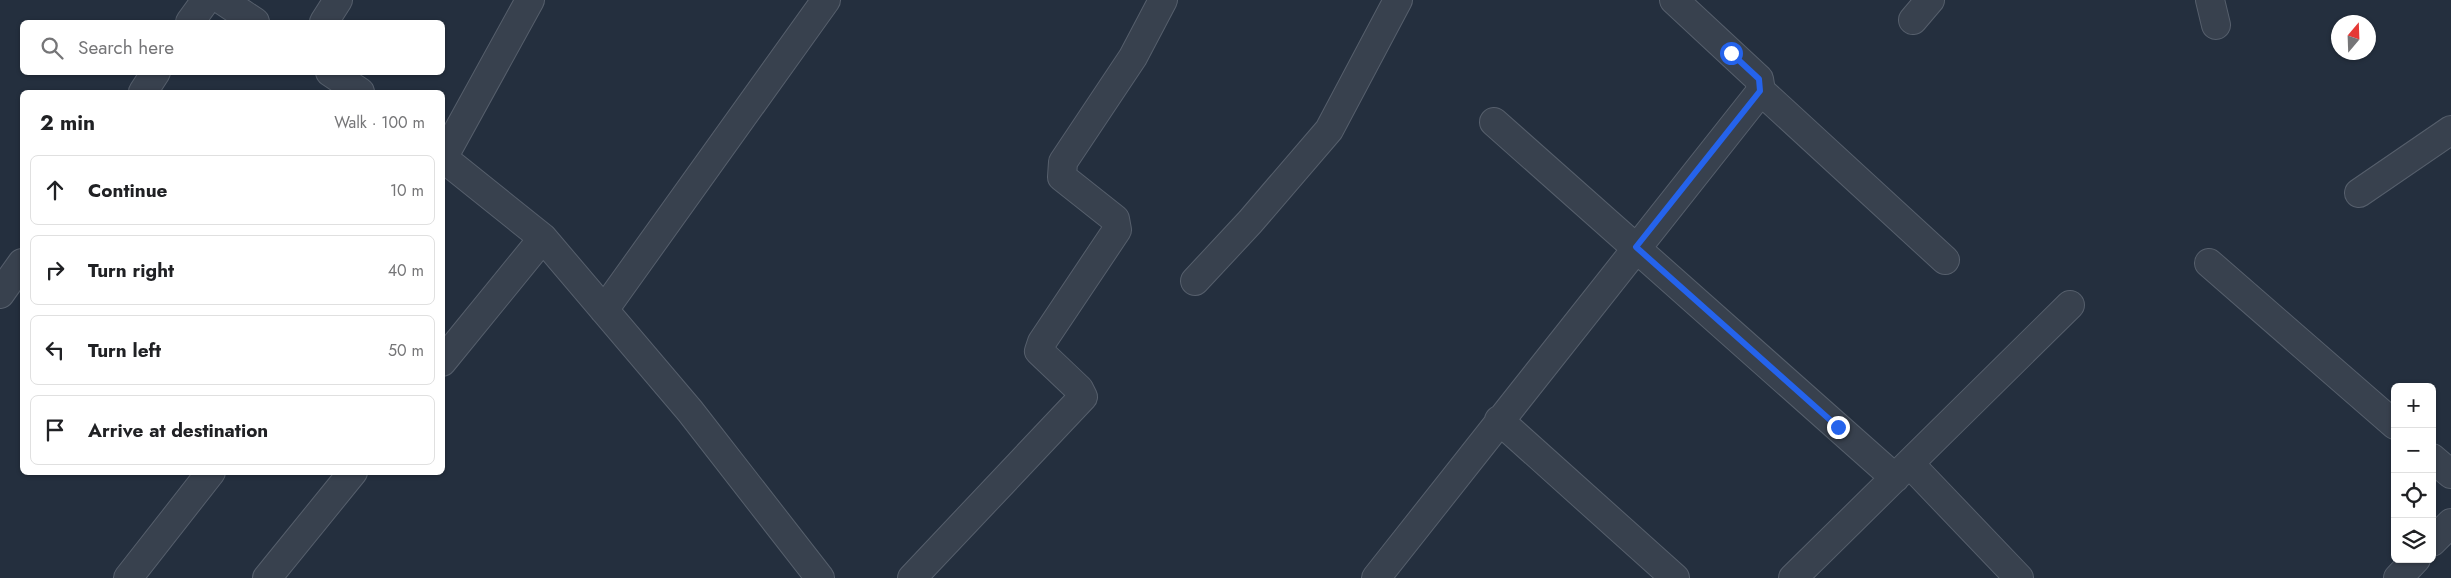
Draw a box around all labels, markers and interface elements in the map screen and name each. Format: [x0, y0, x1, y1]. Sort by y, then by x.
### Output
north arrow [2331, 15, 2376, 60]
search box [20, 20, 445, 75]
icon: search [38, 34, 66, 62]
text: Search here [78, 34, 174, 61]
route start [1720, 42, 1743, 65]
text: 2 min [40, 108, 95, 138]
text: Walk · 100 m [334, 111, 425, 134]
icon: ahead [41, 176, 69, 204]
text: Continue [88, 177, 167, 204]
text: 10 m [390, 179, 424, 202]
icon: right [41, 256, 69, 284]
text: Turn right [88, 257, 174, 284]
text: 40 m [388, 259, 424, 282]
icon: left [41, 336, 69, 364]
text: Turn left [88, 337, 161, 364]
text: 50 m [388, 339, 424, 362]
map controls [2391, 383, 2436, 563]
button: + [2391, 383, 2436, 428]
icon: arrive [41, 416, 69, 444]
route end [1827, 416, 1850, 439]
text: Arrive at destination [88, 417, 268, 444]
button: − [2391, 428, 2436, 473]
button: locate [2391, 473, 2436, 518]
button: layers [2391, 518, 2436, 563]

